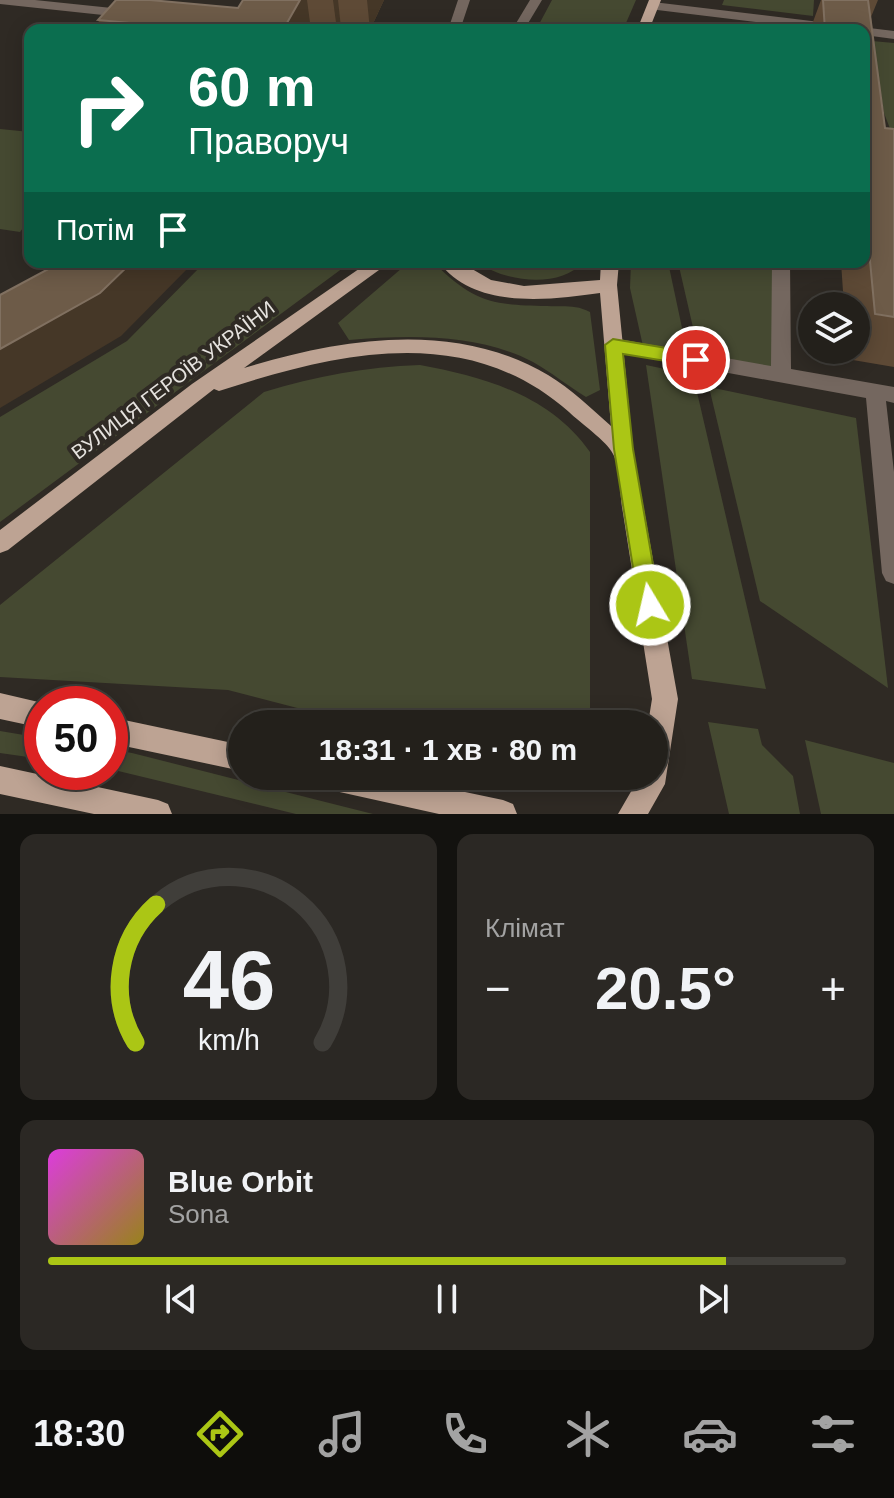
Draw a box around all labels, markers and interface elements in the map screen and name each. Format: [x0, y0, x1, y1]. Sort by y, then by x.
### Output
text: 60 m [188, 55, 316, 118]
icon: right [56, 56, 160, 160]
text: Праворуч [188, 121, 349, 162]
icon: arrive [151, 208, 195, 252]
text: Потім [56, 213, 135, 246]
map controls [798, 292, 870, 364]
button: layers [798, 292, 870, 364]
street label: ВУЛИЦЯ ГЕРОЇВ УКРАЇНИ [67, 297, 279, 463]
pin [662, 326, 730, 394]
icon: arrive [674, 338, 718, 382]
position arrow [608, 563, 692, 647]
speed limit sign: 50 [24, 686, 128, 790]
text: 18:31 · 1 хв · 80 m [319, 733, 577, 766]
text: Клімат [485, 913, 565, 943]
text: 46 [182, 934, 275, 1027]
text: 20.5° [595, 955, 736, 1022]
text: − [485, 964, 511, 1013]
text: + [820, 964, 846, 1013]
text: km/h [198, 1024, 259, 1056]
text: Blue Orbit [168, 1165, 313, 1198]
text: Sona [168, 1199, 229, 1229]
icon: previous [159, 1277, 203, 1321]
icon: pause [425, 1277, 469, 1321]
icon: next [691, 1277, 735, 1321]
icon: directions [192, 1406, 248, 1462]
icon: music [314, 1406, 370, 1462]
icon: phone [437, 1406, 493, 1462]
icon: climate [560, 1406, 616, 1462]
icon: car [682, 1406, 738, 1462]
icon: filters [805, 1406, 861, 1462]
text: 18:30 [33, 1413, 125, 1454]

